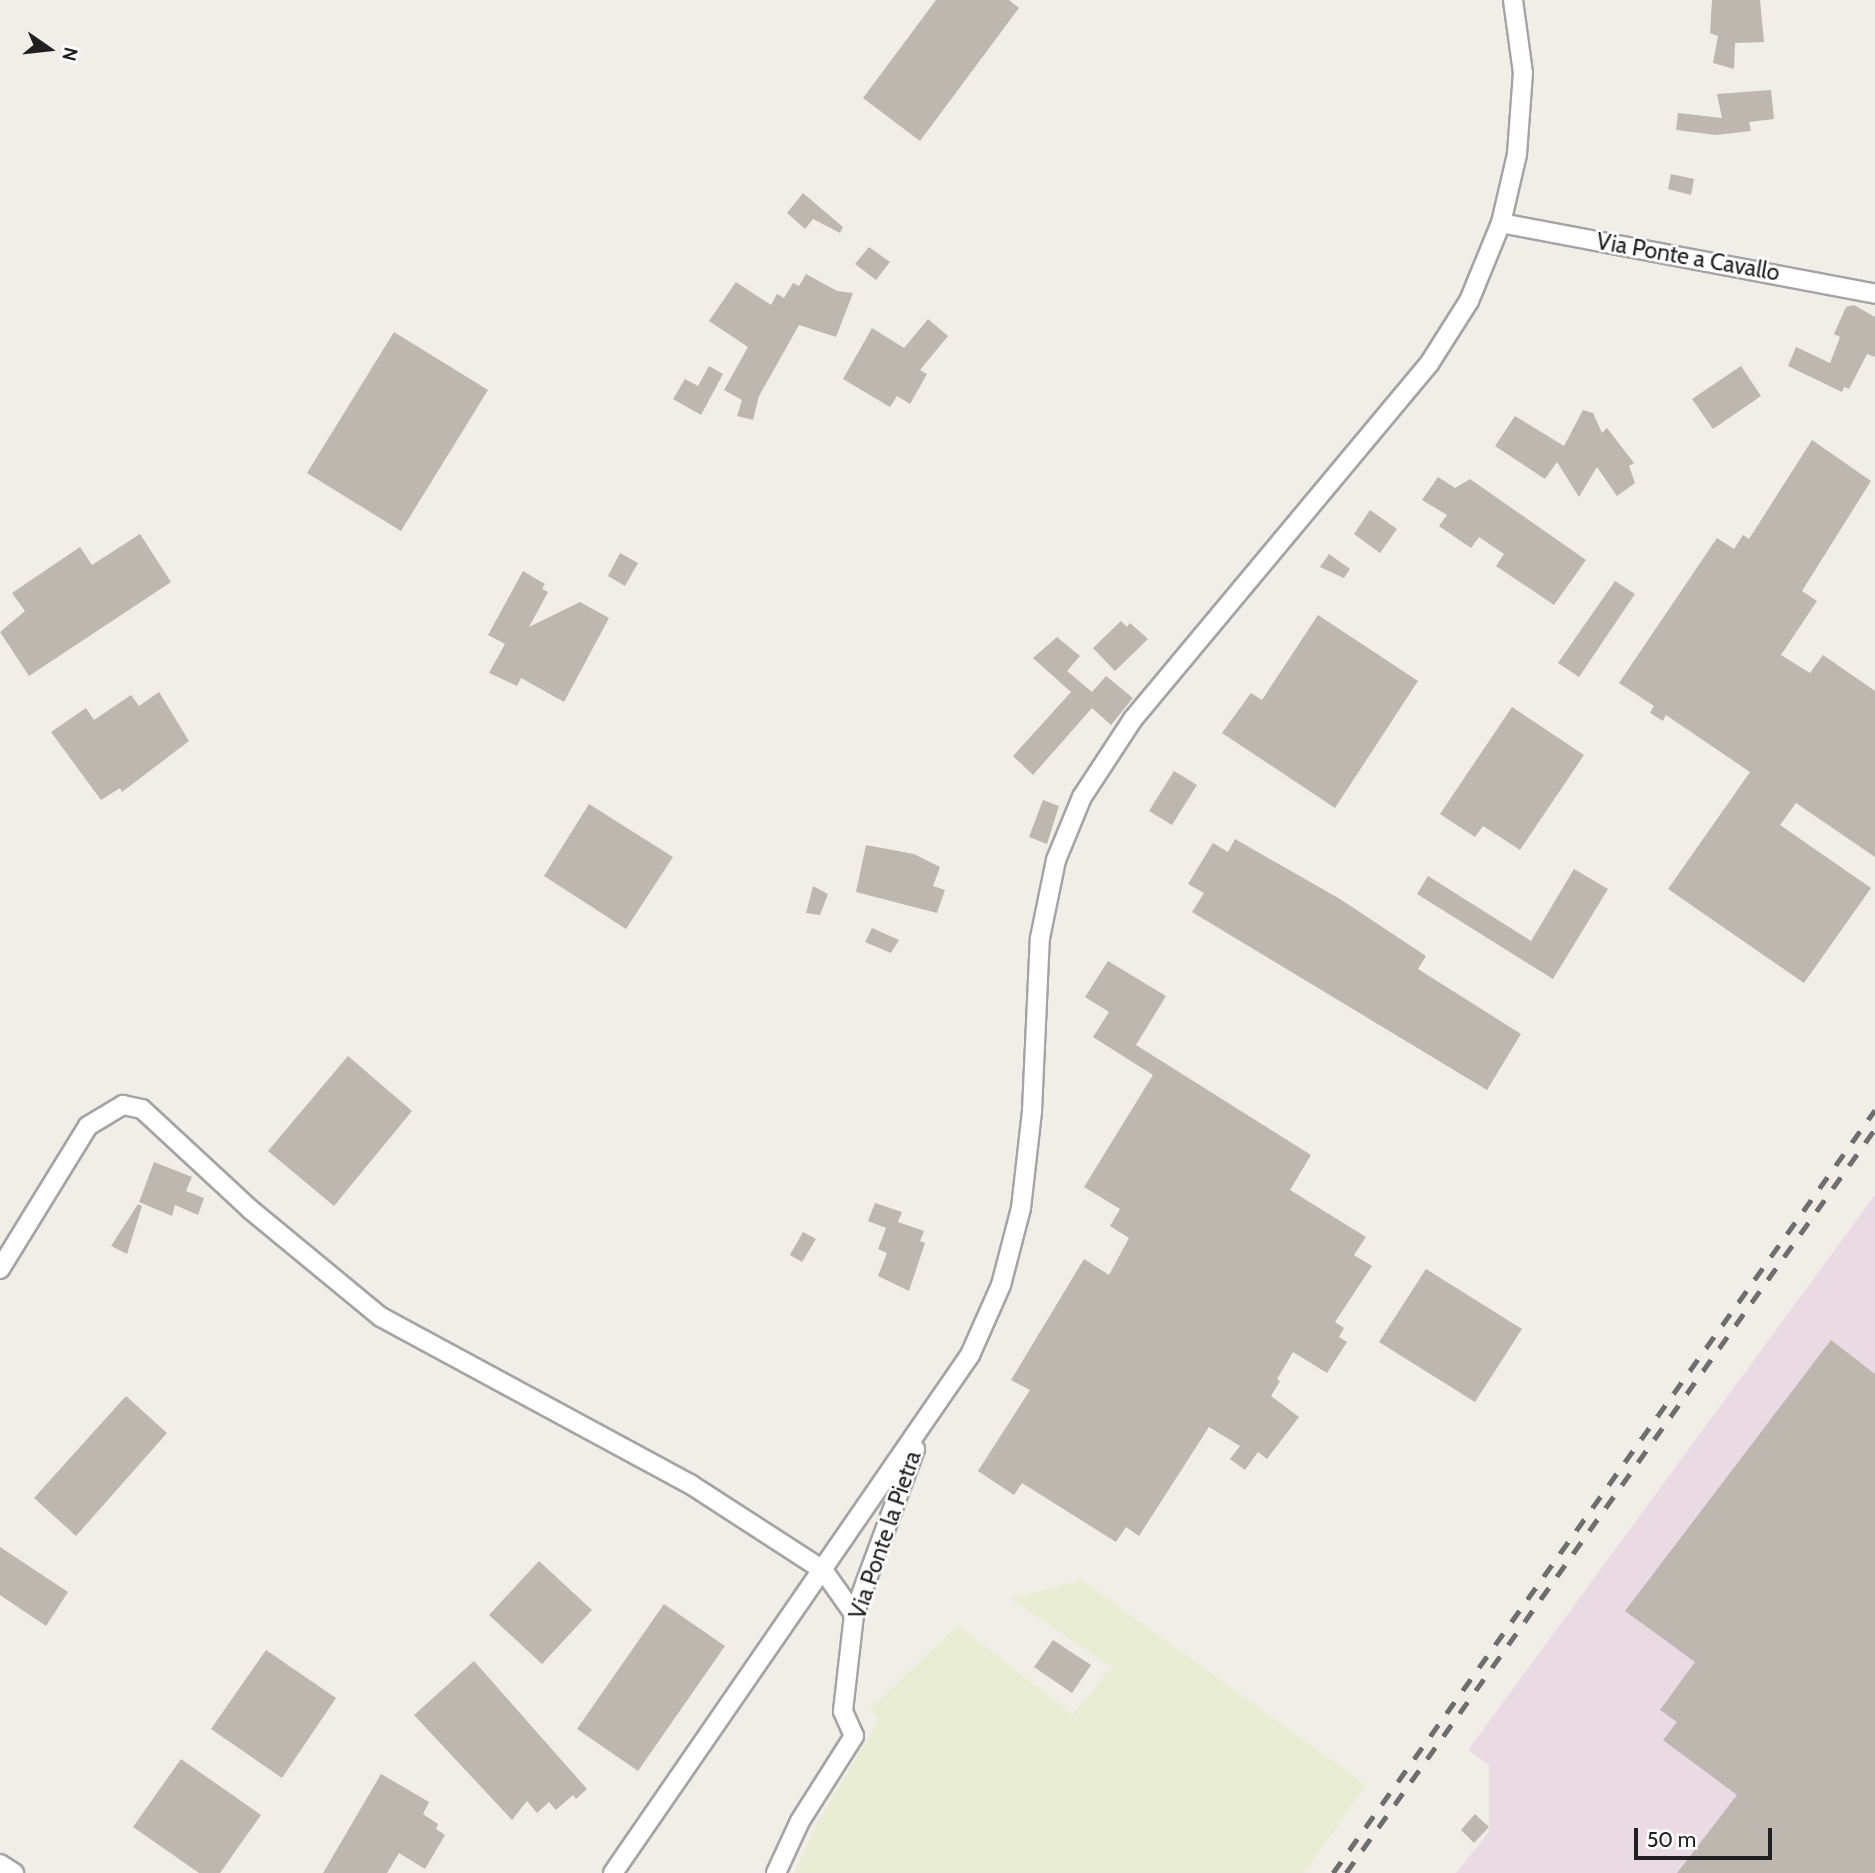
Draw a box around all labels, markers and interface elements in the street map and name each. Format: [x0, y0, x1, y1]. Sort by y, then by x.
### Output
north arrow [14, 14, 84, 84]
text: N [57, 45, 83, 64]
street label: Via Ponte a Cavallo [1594, 227, 1782, 287]
street label: Via Ponte la Pietra [843, 1447, 927, 1623]
scale bar [1637, 1814, 1775, 1858]
text: 50 m [1647, 1827, 1696, 1852]

